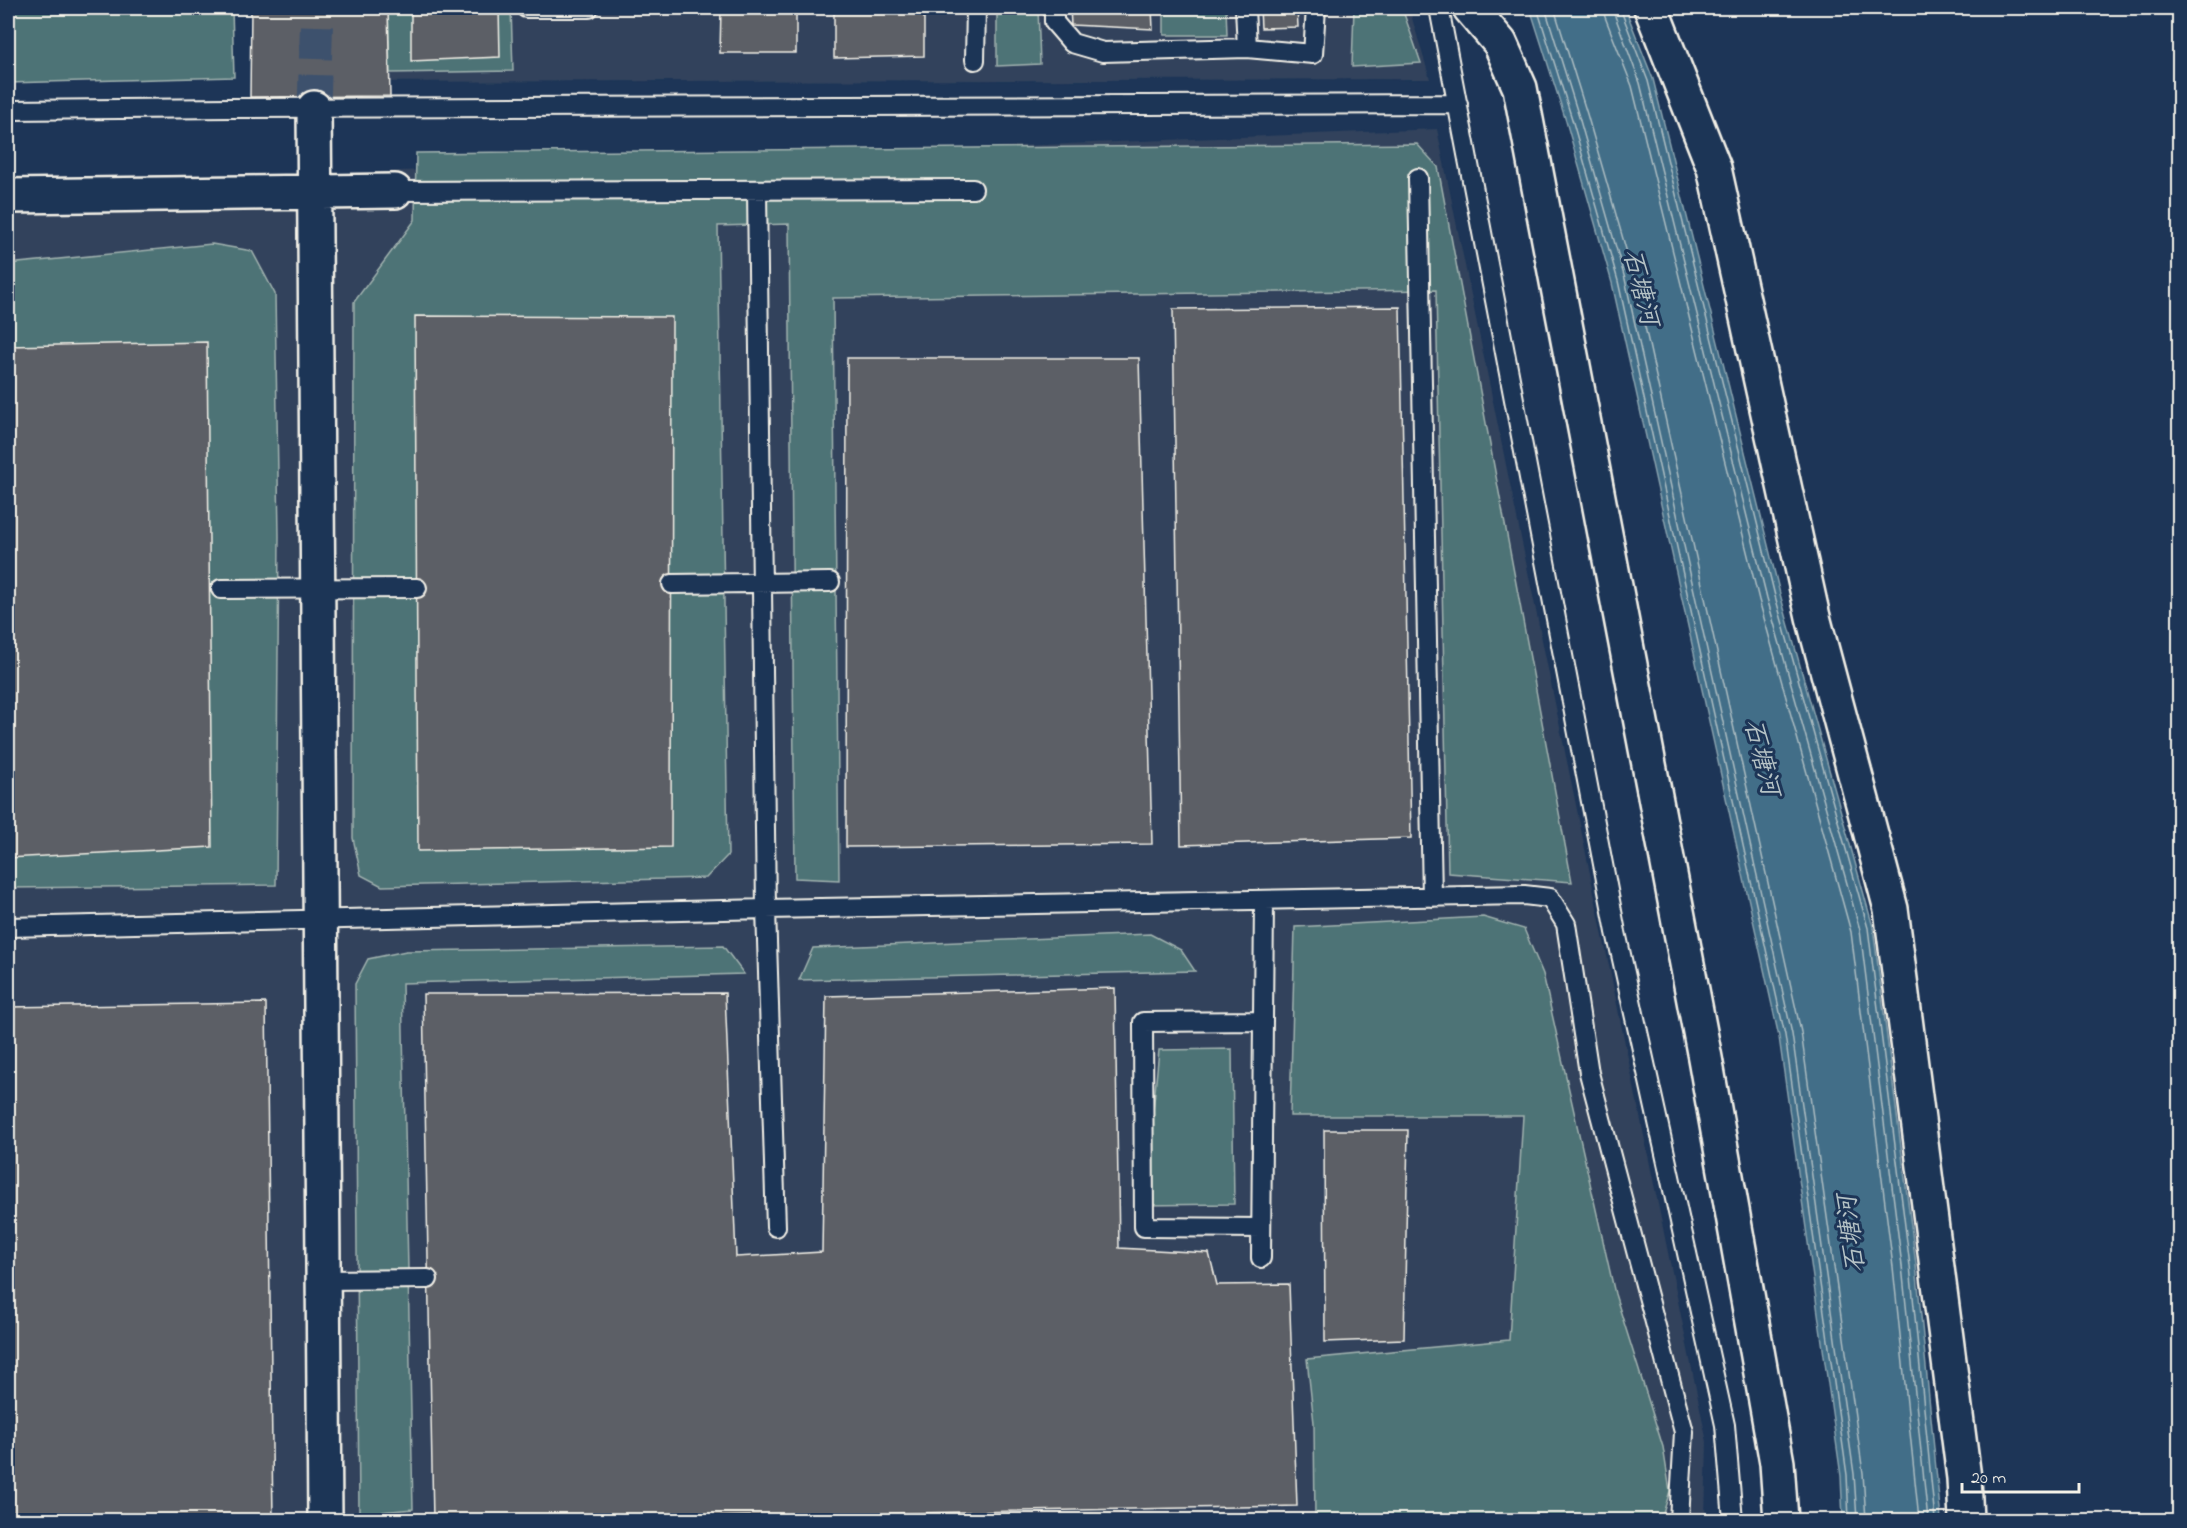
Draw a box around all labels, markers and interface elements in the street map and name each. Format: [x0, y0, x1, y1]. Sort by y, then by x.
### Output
water label: 石塘河 [1611, 245, 1668, 334]
water label: 石塘河 [1732, 715, 1789, 804]
water label: 石塘河 [1829, 1189, 1877, 1275]
scale bar [1962, 1456, 2079, 1494]
text: 20 m [1971, 1466, 2006, 1492]

